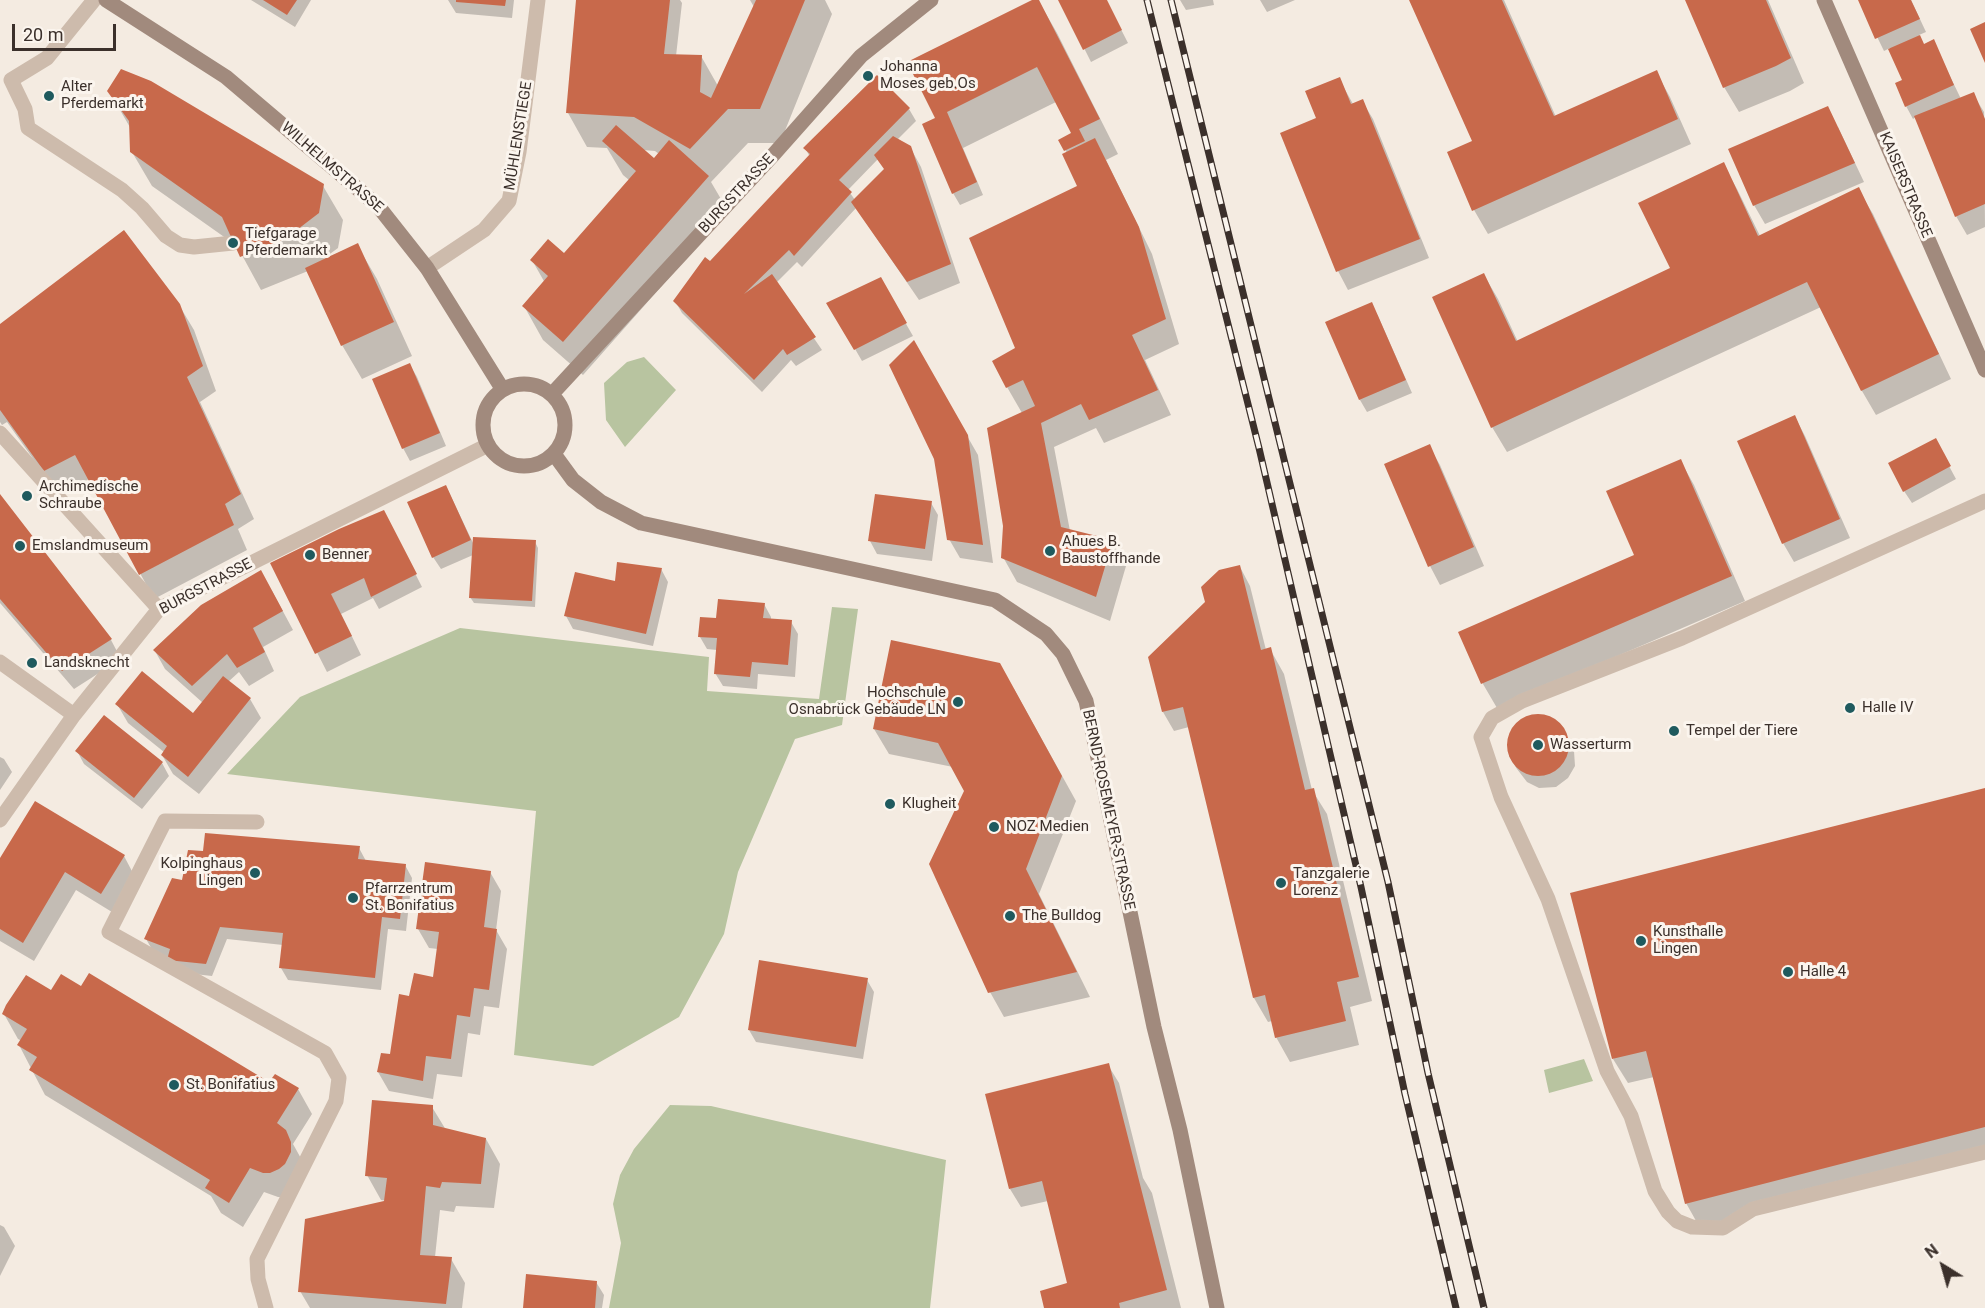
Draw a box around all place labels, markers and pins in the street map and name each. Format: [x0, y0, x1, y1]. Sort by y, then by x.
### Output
place label: Johanna Moses geb.Os [880, 58, 976, 93]
marker: Johanna Moses geb.Os [861, 69, 875, 83]
place label: Alter Pferdemarkt [61, 78, 144, 113]
marker: Alter Pferdemarkt [42, 89, 56, 103]
place label: Tiefgarage Pferdemarkt [245, 225, 328, 260]
marker: Tiefgarage Pferdemarkt [226, 236, 240, 250]
place label: Archimedische Schraube [39, 478, 139, 513]
marker: Archimedische Schraube [20, 489, 34, 503]
place label: Ahues B. Baustoffhande [1062, 533, 1160, 568]
place label: Emslandmuseum [32, 537, 149, 555]
marker: Emslandmuseum [13, 539, 27, 553]
marker: Ahues B. Baustoffhande [1043, 544, 1057, 558]
place label: Benner [322, 546, 369, 564]
marker: Benner [303, 548, 317, 562]
place label: Landsknecht [44, 654, 130, 672]
marker: Landsknecht [25, 656, 39, 670]
place label: Hochschule Osnabrück Gebäude LN [789, 684, 946, 719]
marker: Hochschule Osnabrück Gebäude LN [951, 695, 965, 709]
place label: Halle IV [1862, 699, 1913, 717]
marker: Halle IV [1843, 701, 1857, 715]
place label: Tempel der Tiere [1686, 722, 1798, 740]
marker: Tempel der Tiere [1667, 724, 1681, 738]
place label: Wasserturm [1550, 736, 1632, 754]
marker: Wasserturm [1531, 738, 1545, 752]
place label: Klugheit [902, 795, 957, 813]
marker: Klugheit [883, 797, 897, 811]
place label: NOZ Medien [1006, 818, 1089, 836]
marker: NOZ Medien [987, 820, 1001, 834]
place label: Kolpinghaus Lingen [160, 855, 243, 890]
place label: Tanzgalerie Lorenz [1293, 865, 1370, 900]
marker: Kolpinghaus Lingen [248, 866, 262, 880]
marker: Tanzgalerie Lorenz [1274, 876, 1288, 890]
place label: Pfarrzentrum St. Bonifatius [365, 880, 454, 915]
marker: Pfarrzentrum St. Bonifatius [346, 891, 360, 905]
place label: The Bulldog [1022, 907, 1101, 925]
marker: The Bulldog [1003, 909, 1017, 923]
place label: Kunsthalle Lingen [1653, 923, 1723, 958]
marker: Kunsthalle Lingen [1634, 934, 1648, 948]
place label: Halle 4 [1800, 963, 1846, 981]
marker: Halle 4 [1781, 965, 1795, 979]
place label: St. Bonifatius [186, 1076, 275, 1094]
marker: St. Bonifatius [167, 1078, 181, 1092]

